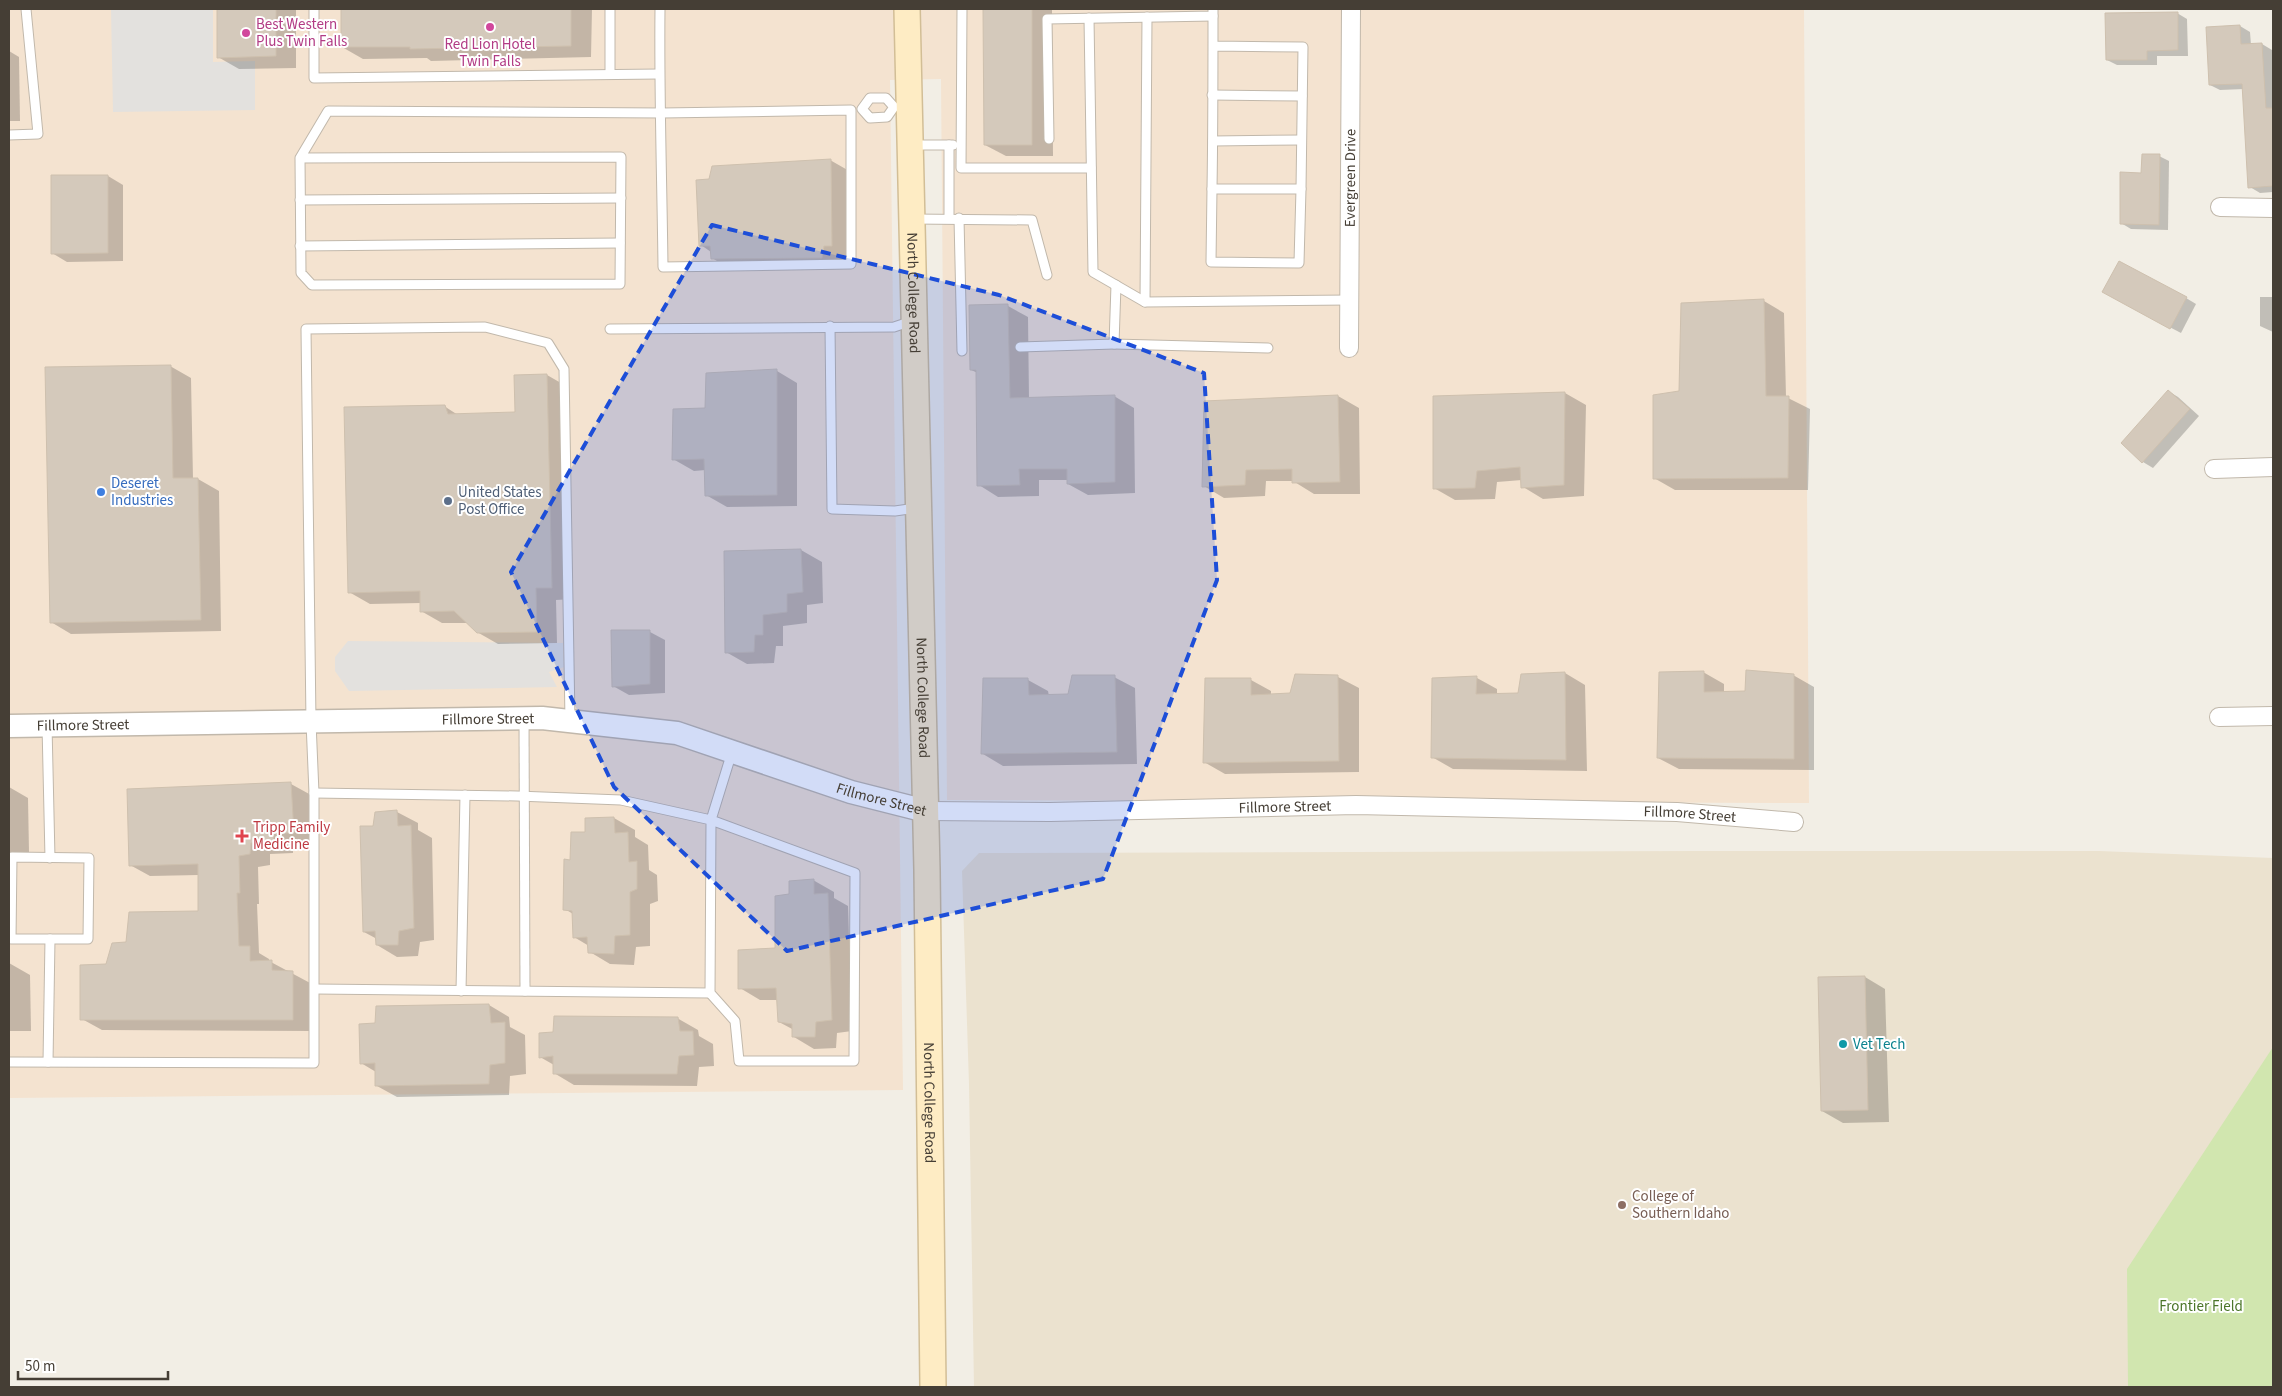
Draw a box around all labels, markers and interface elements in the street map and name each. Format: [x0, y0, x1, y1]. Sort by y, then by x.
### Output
place label: Best Western Plus Twin Falls [256, 14, 347, 52]
marker: Red Lion Hotel Twin Falls [484, 21, 496, 33]
marker: Best Western Plus Twin Falls [240, 27, 252, 39]
place label: Red Lion Hotel Twin Falls [444, 34, 536, 72]
street label: Evergreen Drive [1339, 129, 1361, 227]
street label: North College Road [902, 232, 925, 354]
place label: Deseret Industries [111, 473, 173, 511]
place label: United States Post Office [458, 482, 542, 520]
marker: Deseret Industries [95, 486, 107, 498]
marker: United States Post Office [442, 495, 454, 507]
street label: North College Road [911, 637, 935, 759]
street label: Fillmore Street [442, 708, 534, 730]
street label: Fillmore Street [37, 714, 129, 736]
street label: Fillmore Street [834, 777, 929, 821]
street label: Fillmore Street [1238, 795, 1331, 818]
street label: Fillmore Street [1643, 801, 1737, 827]
place label: Tripp Family Medicine [253, 817, 330, 855]
marker: Tripp Family Medicine [235, 829, 249, 843]
place label: Vet Tech [1853, 1034, 1905, 1055]
marker: Vet Tech [1837, 1038, 1849, 1050]
street label: North College Road [918, 1042, 941, 1163]
place label: College of Southern Idaho [1632, 1186, 1730, 1224]
marker: College of Southern Idaho [1616, 1199, 1628, 1211]
park label: Frontier Field [2159, 1296, 2243, 1317]
scale bar [18, 1348, 168, 1380]
text: 50 m [25, 1356, 55, 1377]

